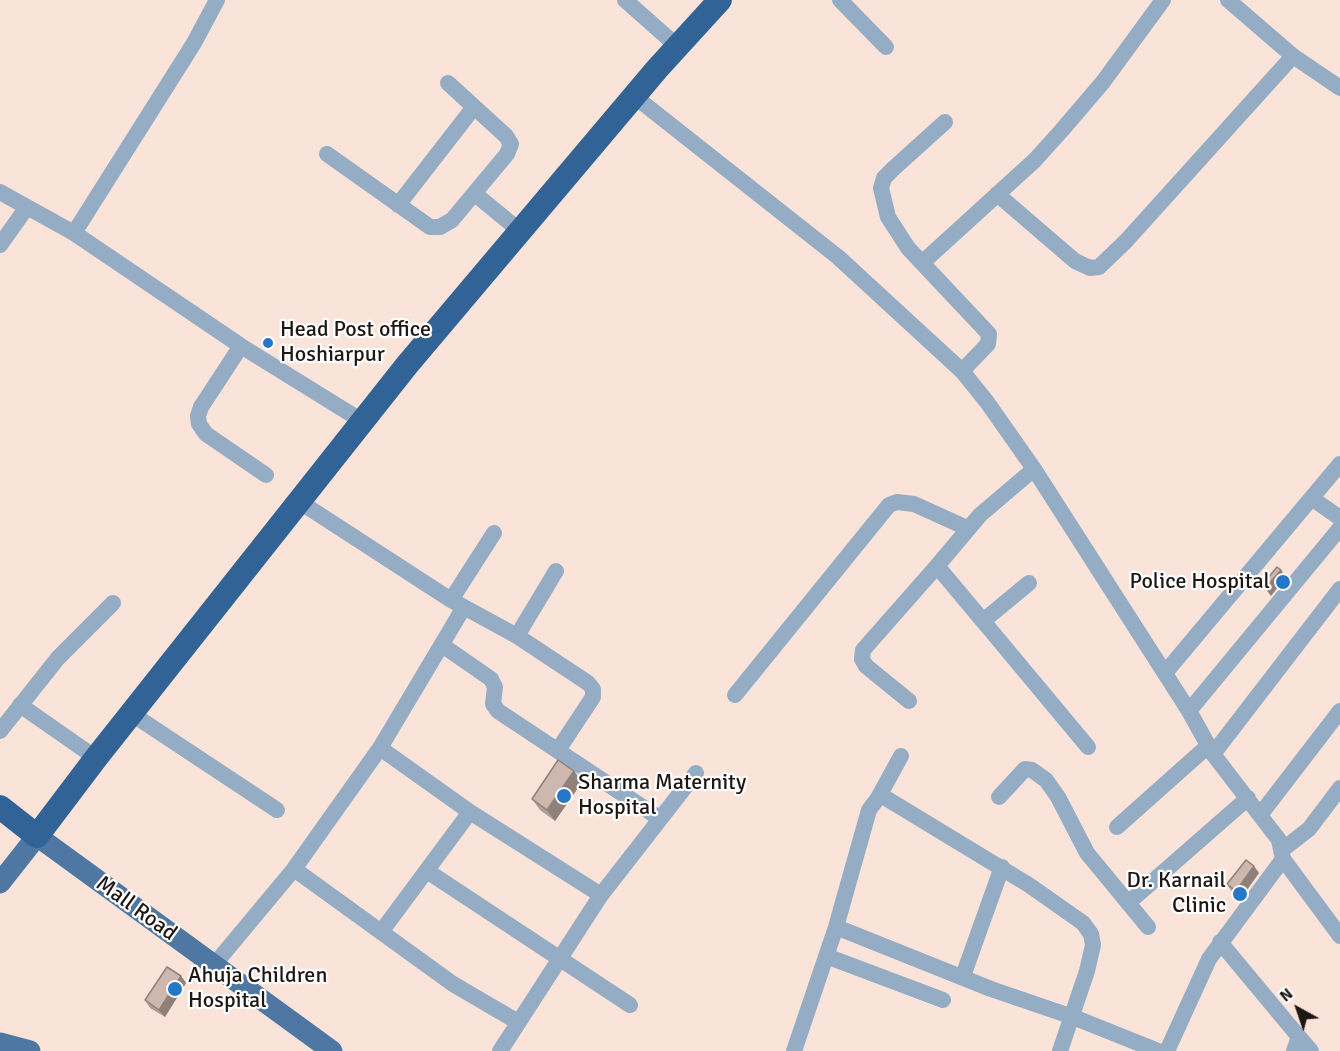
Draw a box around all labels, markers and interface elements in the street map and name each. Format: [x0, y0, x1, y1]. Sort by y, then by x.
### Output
place label: Head Post office Hoshiarpur [280, 317, 431, 368]
marker: Head Post office Hoshiarpur [261, 336, 275, 350]
place label: Police Hospital [1130, 569, 1270, 595]
marker: Police Hospital [1274, 573, 1292, 591]
place label: Sharma Maternity Hospital [578, 770, 746, 822]
marker: Sharma Maternity Hospital [555, 787, 573, 805]
place label: Dr. Karnail Clinic [1127, 868, 1226, 920]
street label: Mall Road [90, 871, 182, 947]
marker: Dr. Karnail Clinic [1231, 885, 1249, 903]
place label: Ahuja Children Hospital [188, 963, 327, 1014]
north arrow [1268, 979, 1328, 1039]
marker: Ahuja Children Hospital [166, 980, 184, 998]
text: N [1276, 984, 1297, 1006]

